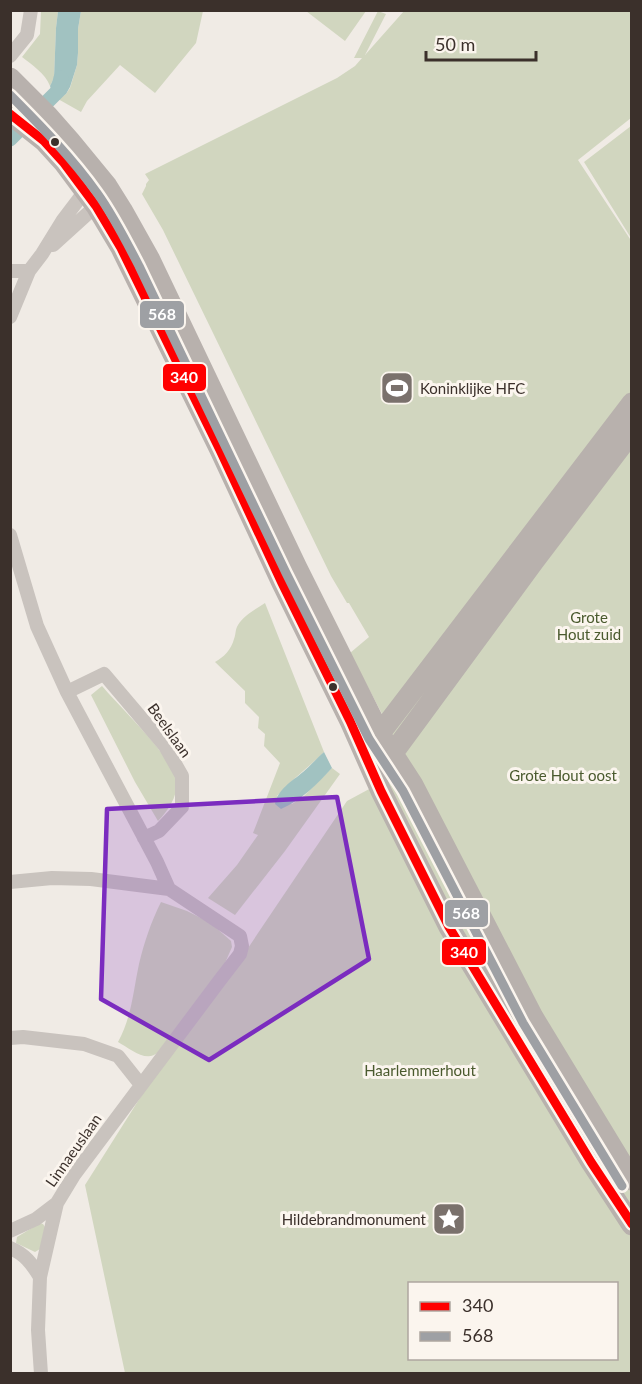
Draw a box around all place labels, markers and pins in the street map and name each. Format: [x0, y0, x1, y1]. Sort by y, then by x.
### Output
unlabelled marker [49, 136, 61, 148]
sports icon: Koninklijke HFC [379, 370, 415, 406]
place label: Koninklijke HFC [420, 379, 525, 397]
unlabelled marker [327, 681, 339, 693]
place icon: Hildebrandmonument [431, 1201, 467, 1237]
place label: Hildebrandmonument [282, 1210, 427, 1228]

